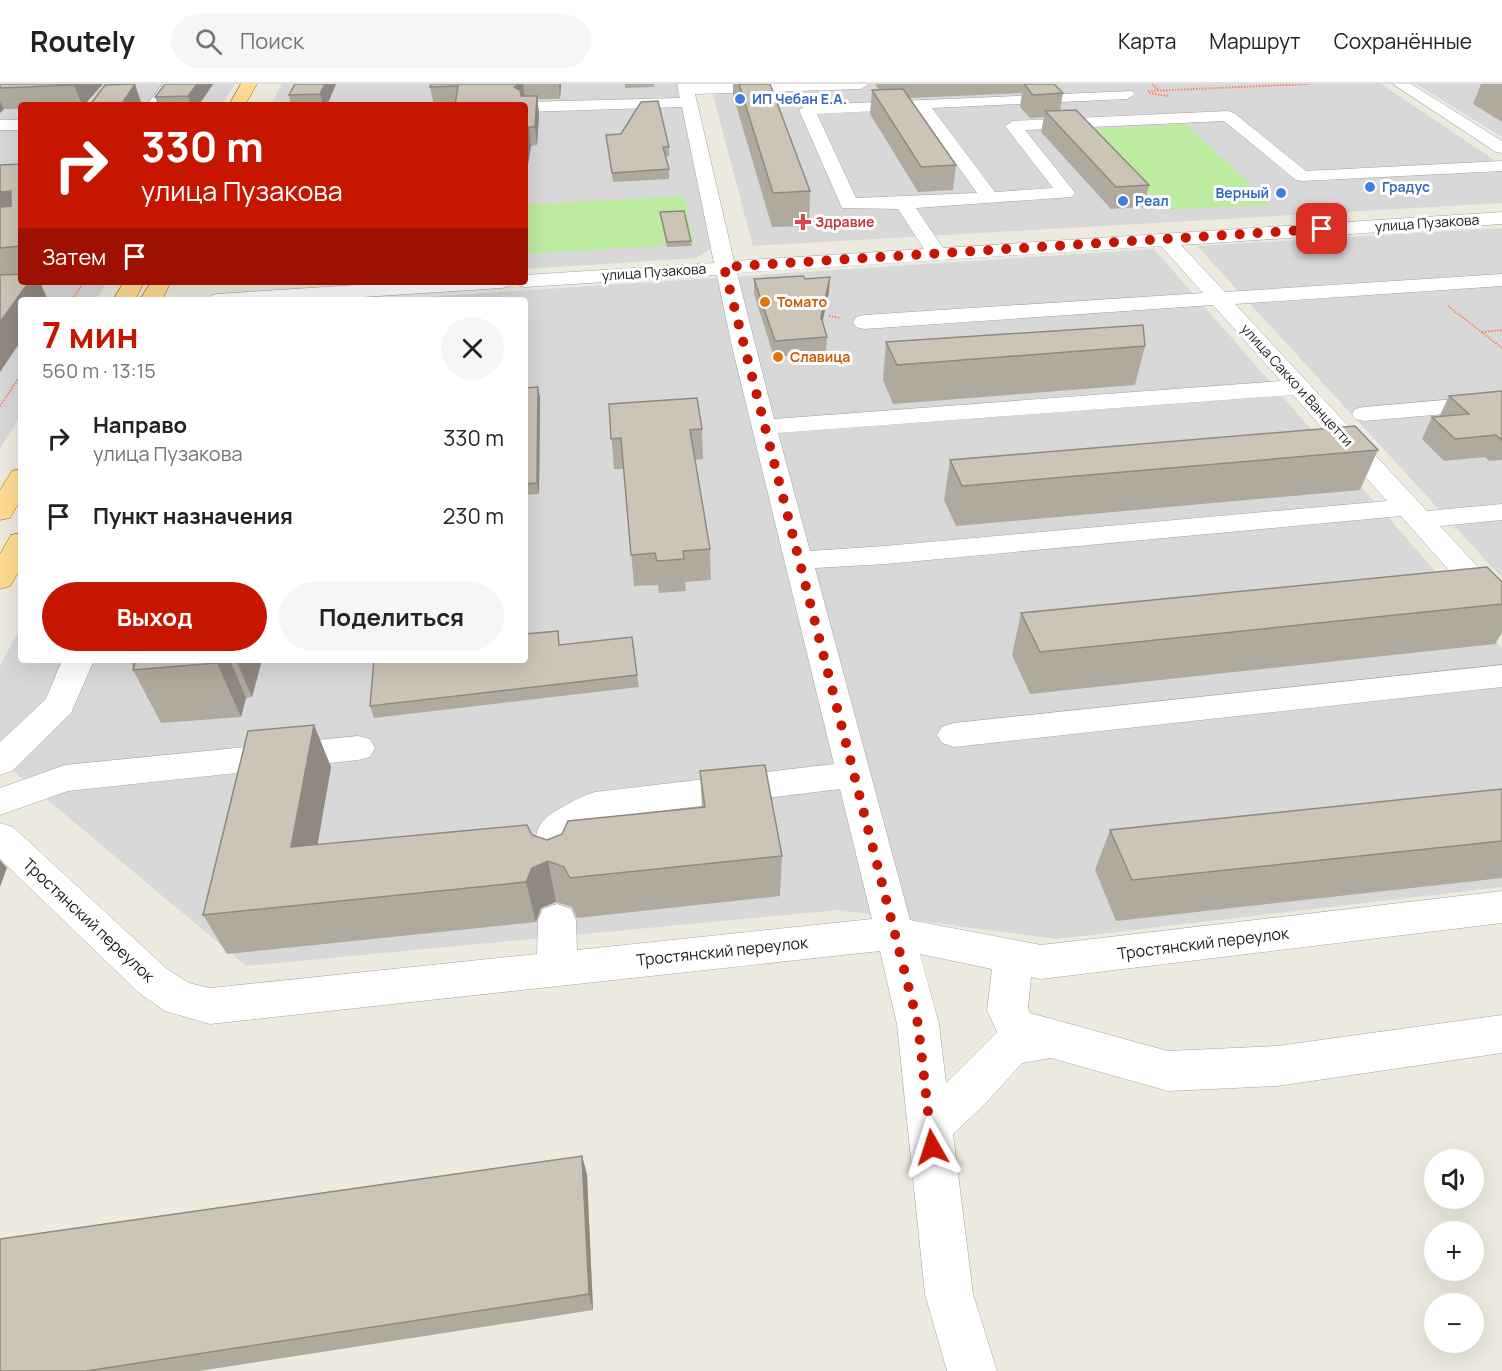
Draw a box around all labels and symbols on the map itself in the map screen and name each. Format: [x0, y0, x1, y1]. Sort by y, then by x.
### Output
place label: ИП Чебан Е.А. [752, 89, 847, 108]
marker: ИП Чебан Е.А. [733, 92, 747, 106]
place label: Градус [1382, 177, 1430, 196]
marker: Градус [1363, 180, 1377, 194]
place label: Верный [1216, 183, 1269, 202]
marker: Верный [1274, 186, 1288, 200]
place label: Реал [1135, 191, 1169, 210]
marker: Реал [1116, 194, 1130, 208]
pin [1296, 203, 1347, 254]
street label: улица Пузакова [1374, 209, 1480, 236]
place label: Здравие [815, 212, 874, 231]
marker: Здравие [796, 215, 810, 229]
street label: улица Пузакова [601, 258, 707, 285]
place label: Томато [777, 292, 828, 311]
marker: Томато [758, 295, 772, 309]
street label: улица Сакко и Ванцетти [1237, 319, 1358, 450]
place label: Славица [790, 347, 850, 366]
marker: Славица [771, 350, 785, 364]
street label: Тростянский переулок [18, 853, 160, 988]
street label: Тростянский переулок [1116, 921, 1291, 964]
street label: Тростянский переулок [635, 931, 810, 971]
position arrow [900, 1115, 964, 1179]

